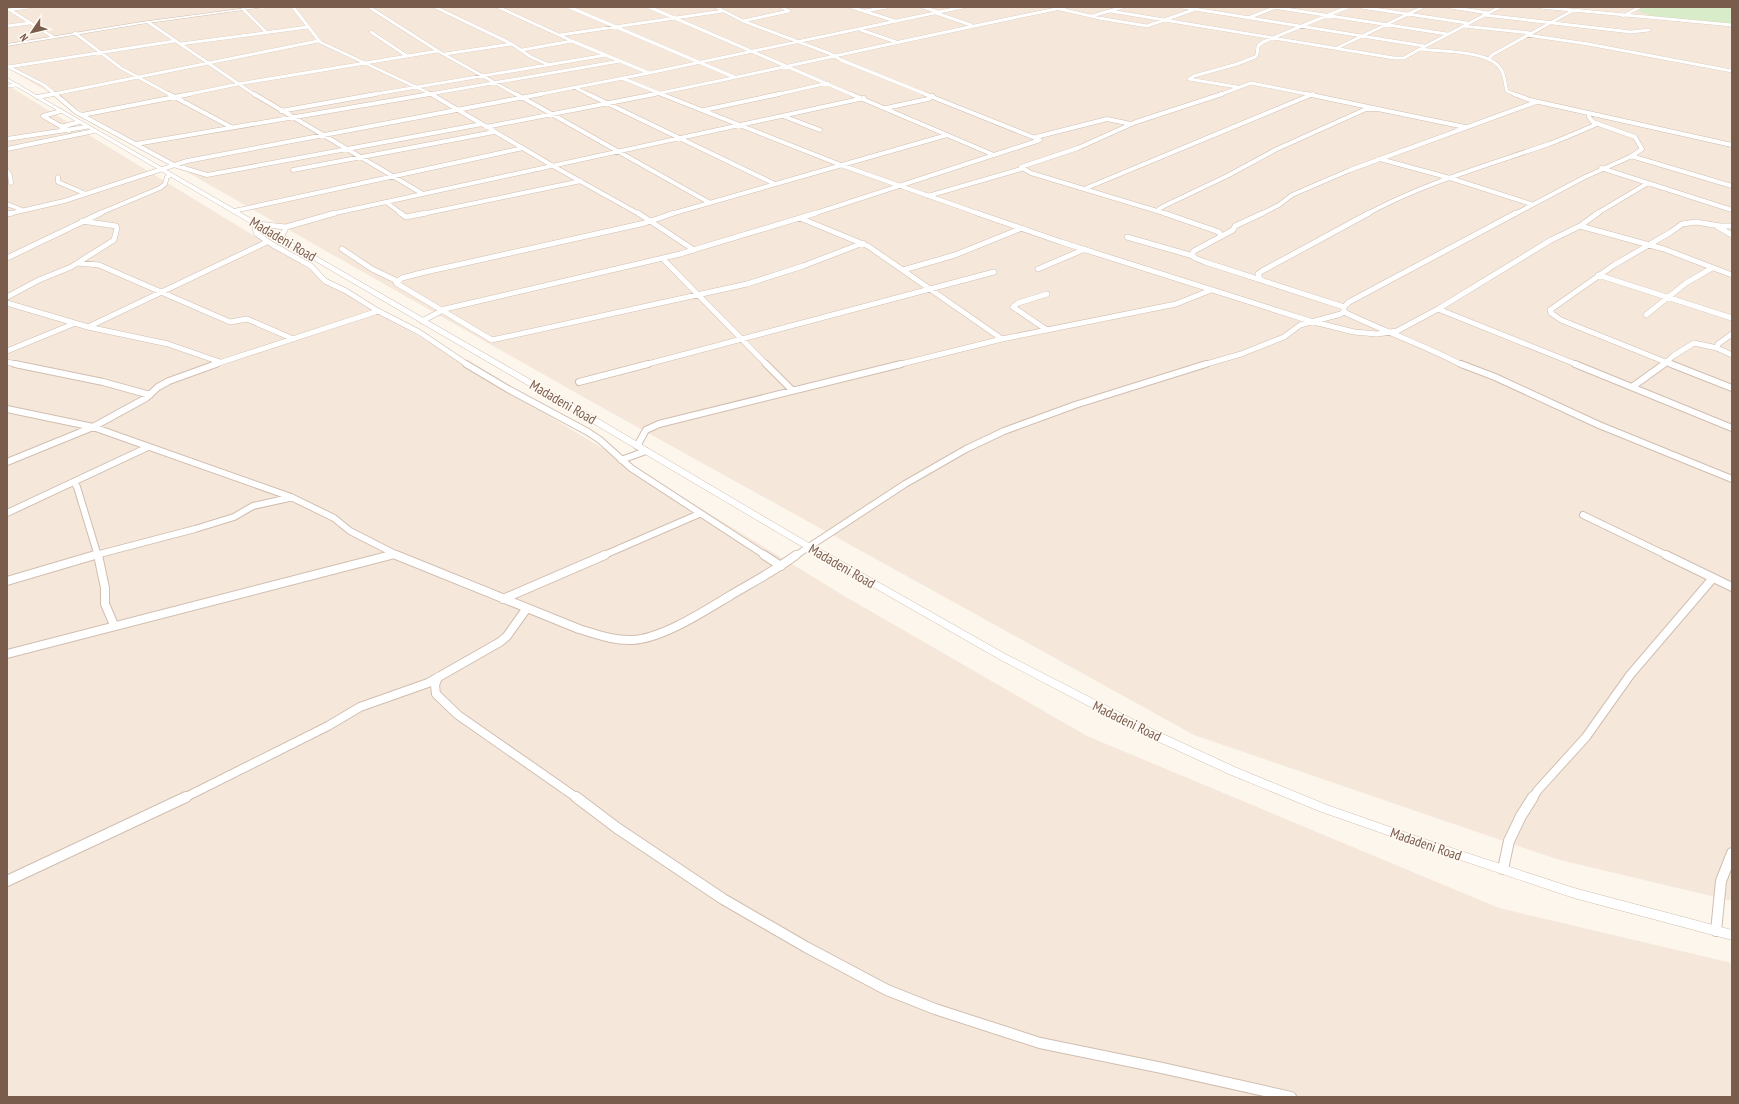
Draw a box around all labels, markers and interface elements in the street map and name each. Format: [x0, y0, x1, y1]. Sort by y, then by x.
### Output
north arrow [12, 12, 52, 52]
text: N [16, 31, 31, 44]
street label: Madadeni Road [246, 213, 320, 265]
street label: Madadeni Road [526, 376, 600, 428]
street label: Madadeni Road [805, 540, 879, 592]
street label: Madadeni Road [1090, 697, 1164, 745]
street label: Madadeni Road [1388, 823, 1464, 865]

